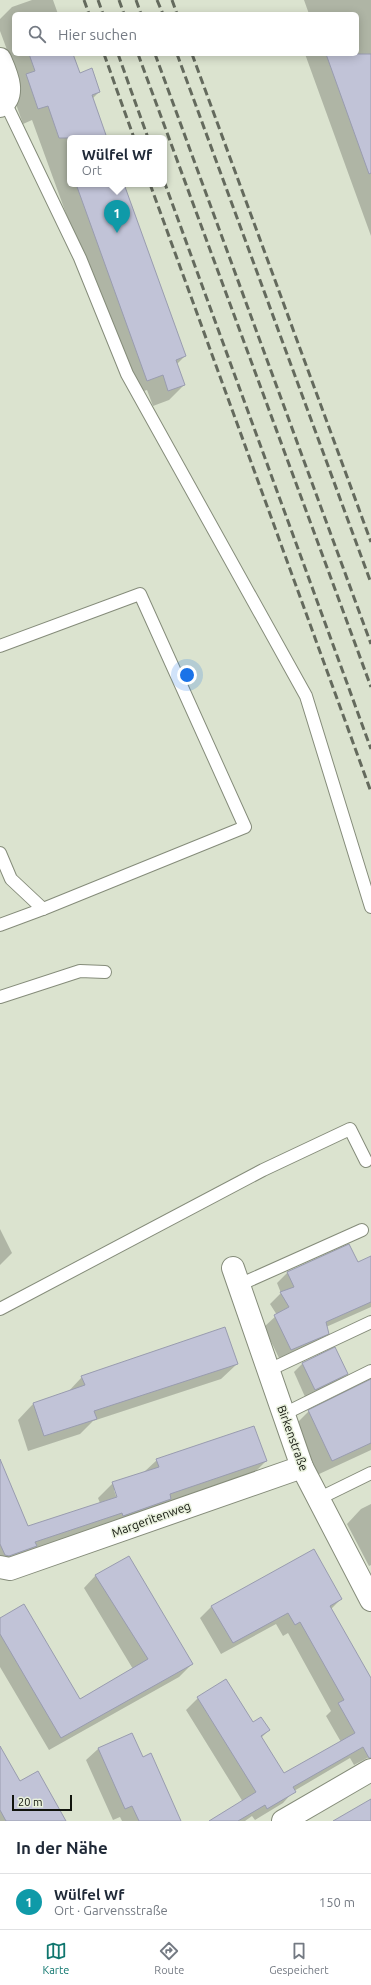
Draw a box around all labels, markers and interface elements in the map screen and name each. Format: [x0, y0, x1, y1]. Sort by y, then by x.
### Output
search box [12, 12, 359, 56]
icon: search [26, 23, 48, 45]
text: Hier suchen [58, 26, 137, 43]
popup [67, 135, 167, 187]
text: Wülfel Wf [82, 146, 152, 163]
text: Ort [82, 163, 102, 177]
pin: 1 [104, 200, 130, 233]
your location [177, 665, 197, 685]
street label: Birkenstraße [275, 1403, 311, 1473]
street label: Margeritenweg [110, 1499, 192, 1539]
scale bar [12, 1793, 72, 1812]
text: 20 m [18, 1796, 42, 1808]
text: In der Nähe [16, 1838, 108, 1857]
text: Wülfel Wf [54, 1886, 124, 1903]
text: 1 [25, 1895, 33, 1909]
text: 150 m [319, 1895, 355, 1909]
text: Ort · Garvensstraße [54, 1903, 168, 1917]
tab: Karte [42, 1940, 69, 1976]
tab: Route [154, 1940, 184, 1976]
tab: Gespeichert [269, 1940, 329, 1976]

